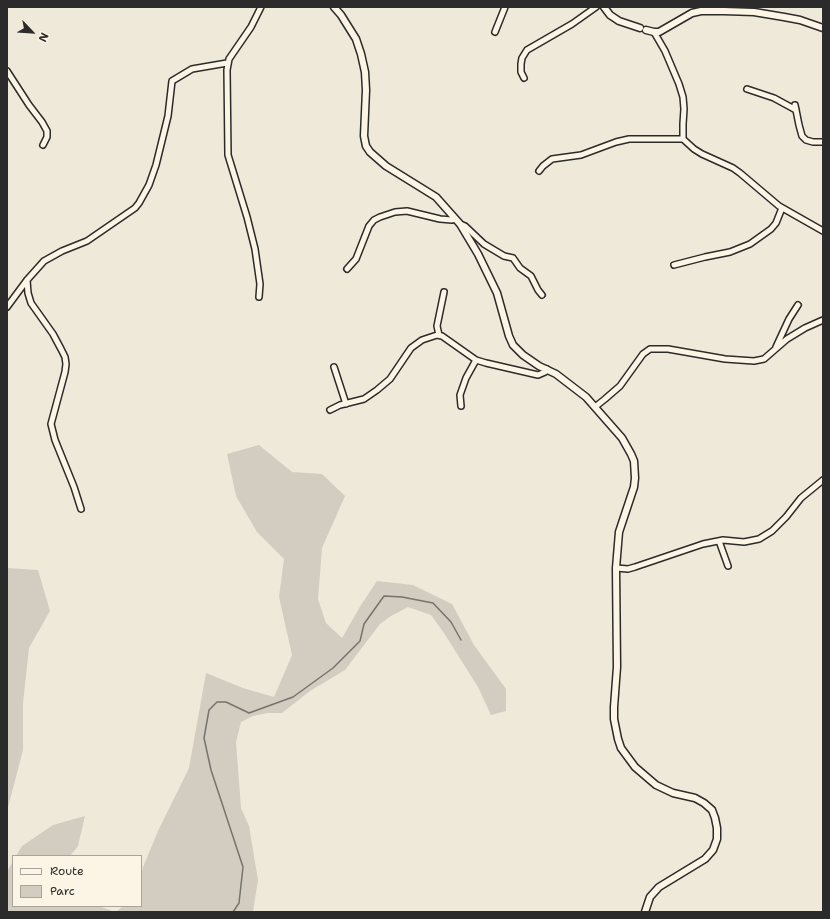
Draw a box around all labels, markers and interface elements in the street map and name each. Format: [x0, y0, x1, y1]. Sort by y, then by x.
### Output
north arrow [12, 12, 52, 52]
text: N [35, 30, 52, 44]
legend [12, 855, 142, 907]
text: Route [50, 863, 84, 879]
text: Parc [50, 883, 75, 899]

